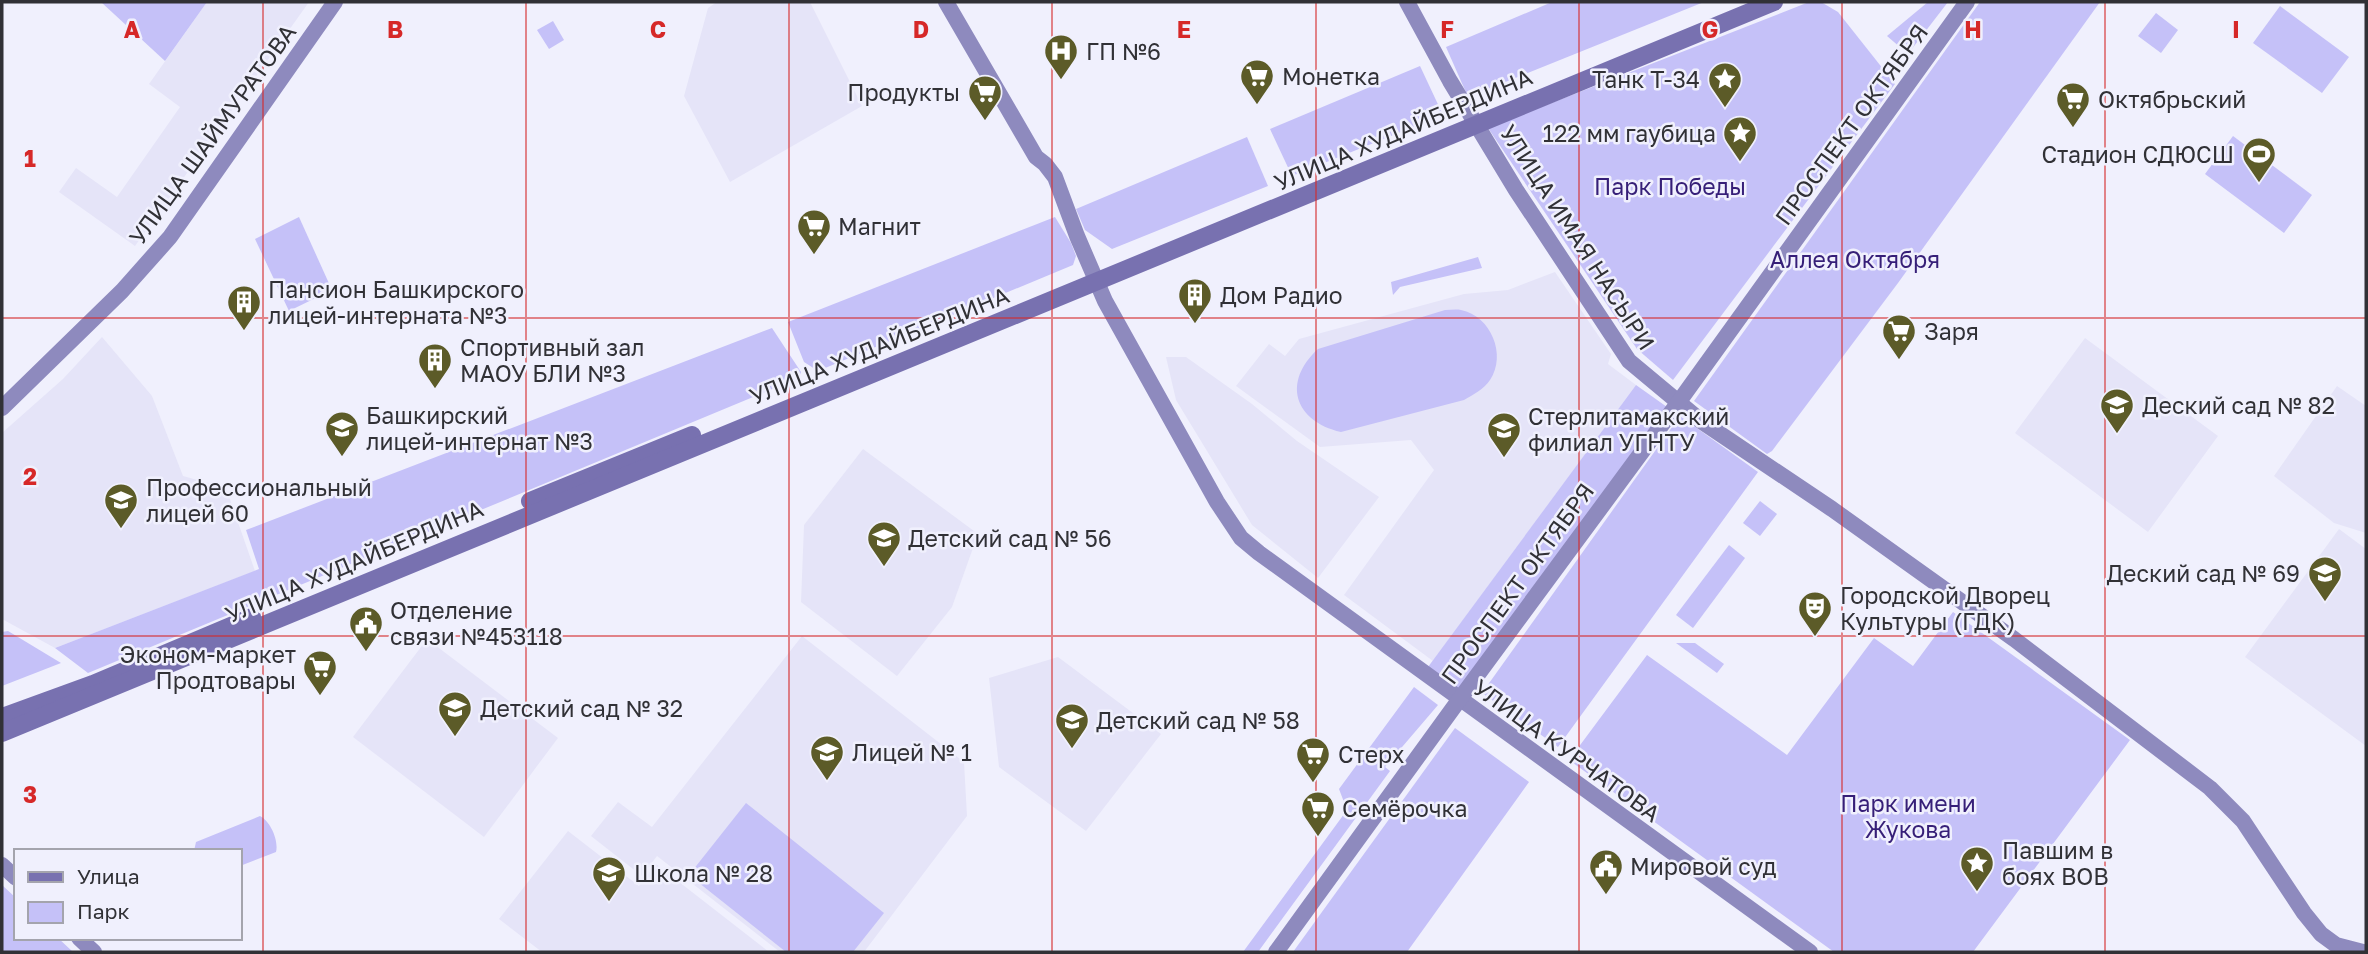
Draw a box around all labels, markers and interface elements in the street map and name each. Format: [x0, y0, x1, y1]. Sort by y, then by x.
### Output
text: A [124, 15, 141, 43]
text: B [387, 15, 403, 43]
text: C [650, 15, 666, 43]
text: D [913, 15, 929, 43]
text: E [1177, 15, 1191, 43]
text: F [1440, 15, 1454, 43]
text: G [1702, 15, 1718, 43]
text: H [1964, 15, 1982, 43]
text: I [2232, 15, 2240, 43]
street label: УЛИЦА ШАЙМУРАТОВА [123, 18, 301, 250]
street label: ПРОСПЕКТ ОКТЯБРЯ [1769, 18, 1933, 230]
hospital icon: ГП №6 [1042, 32, 1080, 81]
place label: ГП №6 [1086, 37, 1161, 65]
supermarket icon: Монетка [1238, 57, 1276, 106]
place icon: Танк Т-34 [1706, 60, 1744, 109]
street label: УЛИЦА ХУДАЙБЕРДИНА [1270, 62, 1536, 196]
place label: Монетка [1282, 62, 1380, 90]
place label: Танк Т-34 [1592, 65, 1700, 93]
supermarket icon: Продукты [966, 73, 1004, 122]
place label: Продукты [847, 78, 960, 106]
supermarket icon: Октябрьский [2054, 80, 2092, 129]
place label: Октябрьский [2098, 85, 2246, 113]
place icon: 122 мм гаубица [1721, 114, 1759, 163]
street label: УЛИЦА ИМАЯ НАСЫРИ [1495, 119, 1661, 355]
place label: 122 мм гаубица [1543, 119, 1716, 147]
sports icon: Стадион СДЮСШ [2240, 135, 2278, 184]
place label: Стадион СДЮСШ [2041, 140, 2234, 168]
text: 1 [24, 144, 36, 172]
park label: Парк Победы [1594, 172, 1746, 200]
supermarket icon: Магнит [795, 207, 833, 256]
place label: Магнит [838, 212, 921, 240]
park label: Аллея Октября [1770, 245, 1940, 273]
place label: Пансион Башкирского лицей-интерната №3 [268, 275, 524, 329]
building icon: Дом Радио [1176, 276, 1214, 325]
street label: УЛИЦА ХУДАЙБЕРДИНА [745, 280, 1013, 410]
place label: Дом Радио [1220, 281, 1342, 309]
building icon: Пансион Башкирского лицей-интерната №3 [225, 283, 263, 332]
supermarket icon: Заря [1880, 312, 1918, 361]
place label: Заря [1924, 317, 1979, 345]
place label: Спортивный зал МАОУ БЛИ №3 [460, 333, 645, 387]
building icon: Спортивный зал МАОУ БЛИ №3 [416, 341, 454, 390]
school or university icon: Деский сад № 82 [2098, 386, 2136, 435]
place label: Деский сад № 82 [2142, 391, 2335, 419]
place label: Башкирский лицей-интернат №3 [366, 401, 593, 455]
place label: Стерлитамакский филиал УГНТУ [1528, 402, 1729, 456]
school or university icon: Башкирский лицей-интернат №3 [323, 409, 361, 458]
school or university icon: Стерлитамакский филиал УГНТУ [1485, 410, 1523, 459]
text: 2 [23, 462, 37, 490]
place label: Профессиональный лицей 60 [146, 473, 372, 527]
street label: ПРОСПЕКТ ОКТЯБРЯ [1435, 477, 1599, 689]
school or university icon: Профессиональный лицей 60 [102, 481, 140, 530]
street label: УЛИЦА ХУДАЙБЕРДИНА [221, 494, 487, 628]
school or university icon: Детский сад № 56 [865, 519, 903, 568]
place label: Детский сад № 56 [908, 524, 1112, 552]
school or university icon: Деский сад № 69 [2306, 554, 2344, 603]
place label: Деский сад № 69 [2107, 559, 2300, 587]
place label: Городской Дворец Культуры (ГДК) [1840, 581, 2050, 635]
theatre icon: Городской Дворец Культуры (ГДК) [1796, 589, 1834, 638]
place label: Отделение связи №453118 [390, 596, 563, 650]
public building icon: Отделение связи №453118 [347, 604, 385, 653]
place label: Эконом-маркет Продтовары [120, 640, 296, 694]
supermarket icon: Эконом-маркет Продтовары [301, 648, 339, 697]
street label: УЛИЦА КУРЧАТОВА [1468, 673, 1666, 827]
school or university icon: Детский сад № 32 [436, 689, 474, 738]
place label: Детский сад № 32 [480, 694, 683, 722]
school or university icon: Детский сад № 58 [1053, 701, 1091, 750]
place label: Детский сад № 58 [1096, 706, 1300, 734]
school or university icon: Лицей № 1 [808, 733, 846, 782]
supermarket icon: Стерх [1294, 735, 1332, 784]
place label: Лицей № 1 [852, 738, 972, 766]
place label: Стерх [1338, 740, 1405, 768]
text: 3 [23, 780, 37, 808]
supermarket icon: Семёрочка [1299, 789, 1337, 838]
park label: Парк имени Жукова [1840, 789, 1976, 843]
place label: Семёрочка [1342, 794, 1468, 822]
place label: Павшим в боях ВОВ [2002, 836, 2113, 890]
place icon: Павшим в боях ВОВ [1958, 844, 1996, 893]
public building icon: Мировой суд [1587, 847, 1625, 896]
legend [14, 849, 242, 940]
place label: Мировой суд [1630, 852, 1777, 880]
school or university icon: Школа № 28 [590, 854, 628, 903]
place label: Школа № 28 [634, 859, 773, 887]
text: Улица [77, 863, 140, 889]
text: Парк [77, 898, 130, 924]

